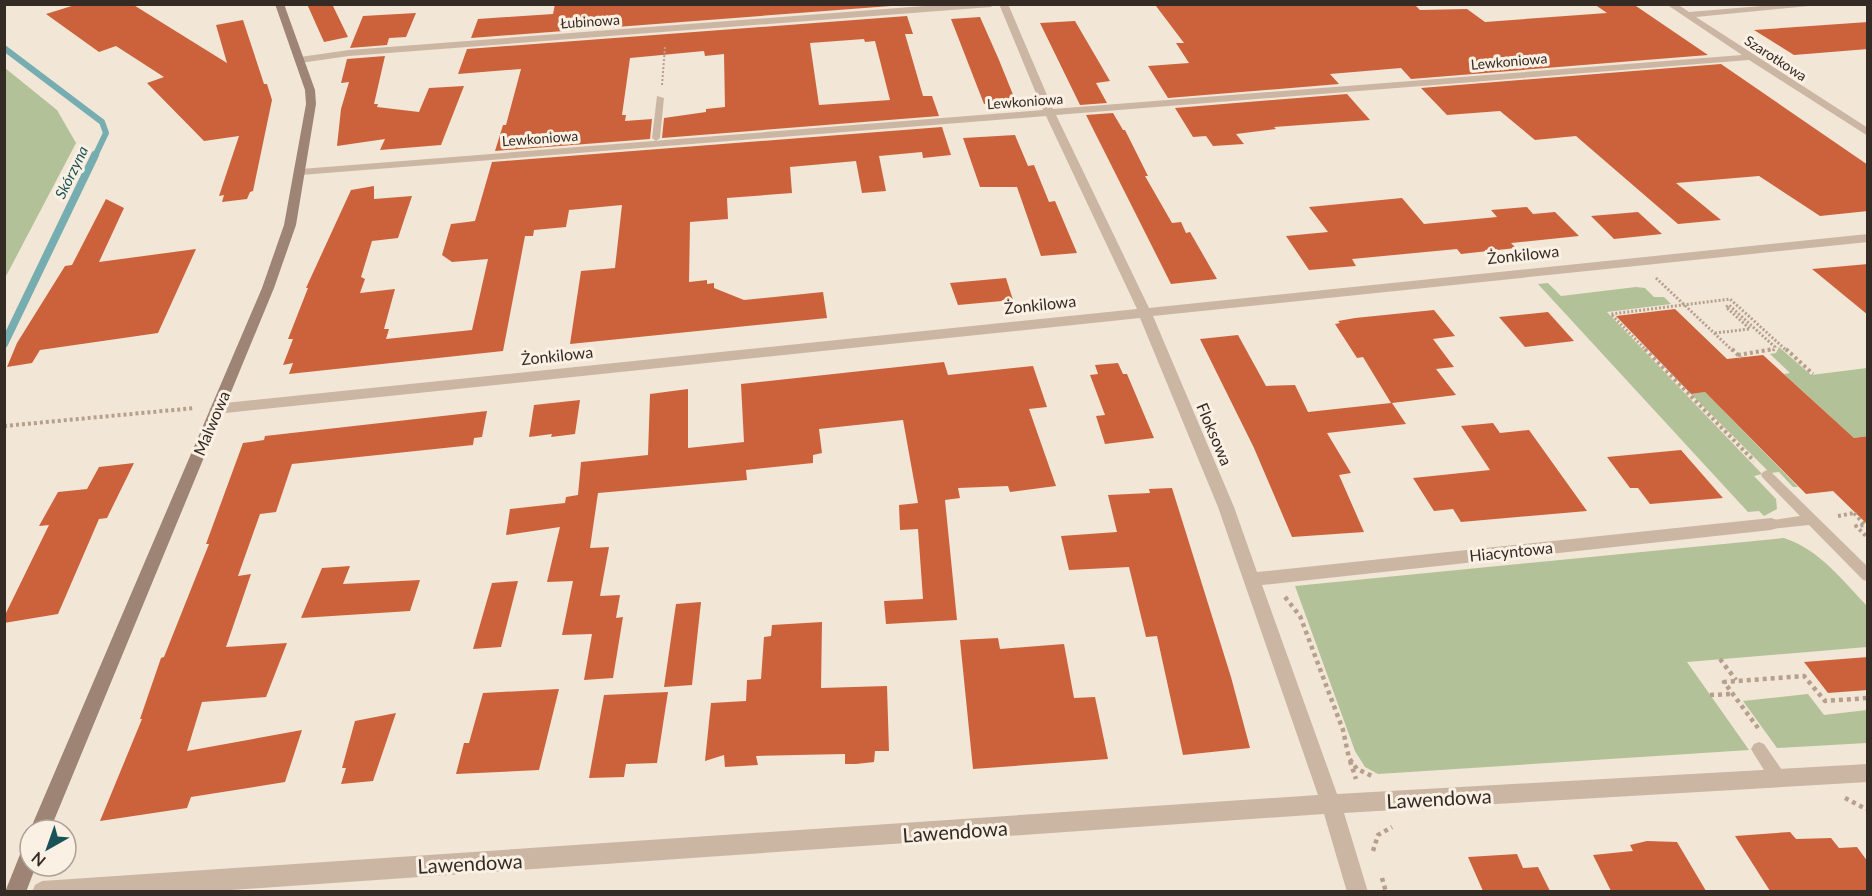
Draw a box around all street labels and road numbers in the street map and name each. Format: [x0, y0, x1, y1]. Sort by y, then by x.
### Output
street label: Łubinowa [560, 10, 620, 32]
street label: Szarotkowa [1742, 32, 1810, 84]
street label: Lewkoniowa [1470, 49, 1548, 73]
street label: Lewkoniowa [986, 90, 1064, 112]
street label: Lewkoniowa [501, 127, 579, 149]
street label: Żonkilowa [1486, 241, 1560, 267]
street label: Żonkilowa [1003, 291, 1077, 317]
street label: Żonkilowa [520, 342, 594, 368]
street label: Malwowa [189, 388, 233, 458]
street label: Floksowa [1193, 400, 1237, 468]
street label: Hiacyntowa [1468, 537, 1554, 565]
street label: Lawendowa [1386, 783, 1492, 813]
street label: Lawendowa [902, 815, 1008, 847]
street label: Lawendowa [417, 848, 523, 878]

